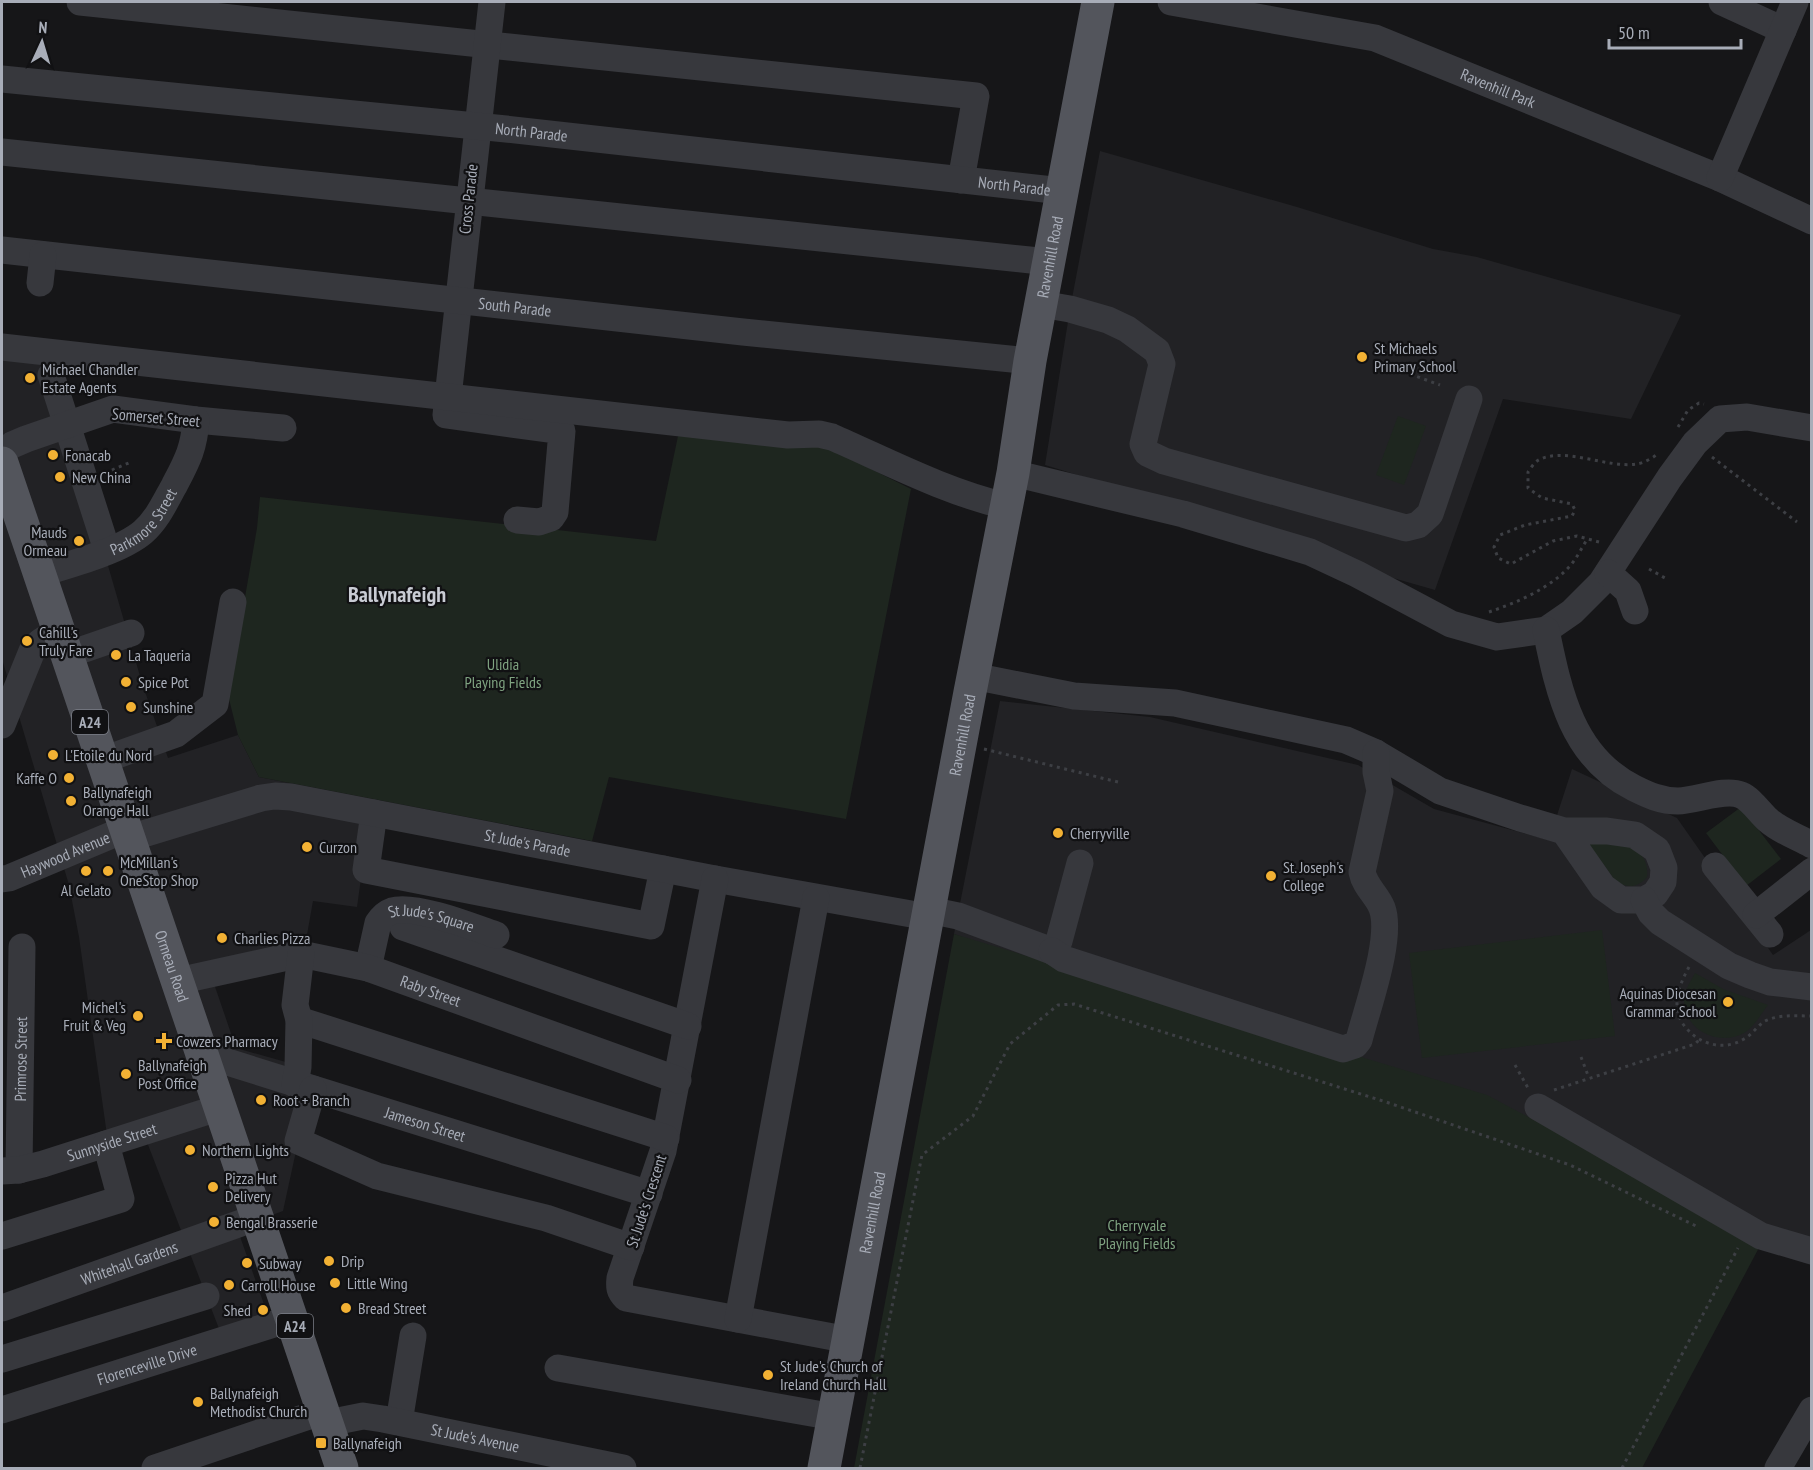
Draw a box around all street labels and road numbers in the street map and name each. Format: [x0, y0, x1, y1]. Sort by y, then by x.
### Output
street label: Ravenhill Park [1458, 64, 1539, 112]
street label: North Parade [494, 118, 569, 146]
street label: Cross Parade [454, 163, 482, 235]
street label: North Parade [977, 172, 1052, 200]
street label: Ravenhill Road [1032, 214, 1067, 299]
street label: South Parade [477, 293, 552, 321]
street label: Somerset Street [111, 403, 201, 431]
street label: Parkmore Street [107, 484, 181, 559]
street label: Ravenhill Road [944, 692, 979, 777]
road number: A24 [72, 710, 108, 734]
street label: St Jude's Parade [483, 825, 572, 861]
street label: Haywood Avenue [18, 827, 113, 882]
street label: St Jude's Square [385, 900, 477, 936]
street label: Ormeau Road [151, 928, 194, 1004]
street label: Raby Street [398, 971, 464, 1011]
street label: Primrose Street [10, 1016, 31, 1102]
street label: Jameson Street [382, 1102, 469, 1146]
street label: Sunnyside Street [64, 1118, 160, 1166]
street label: St Jude's Crescent [622, 1151, 671, 1250]
street label: Ravenhill Road [855, 1170, 890, 1255]
street label: Whitehall Gardens [78, 1236, 180, 1289]
road number: A24 [277, 1314, 313, 1338]
street label: Florenceville Drive [95, 1339, 199, 1389]
street label: St Jude's Avenue [429, 1419, 521, 1457]

